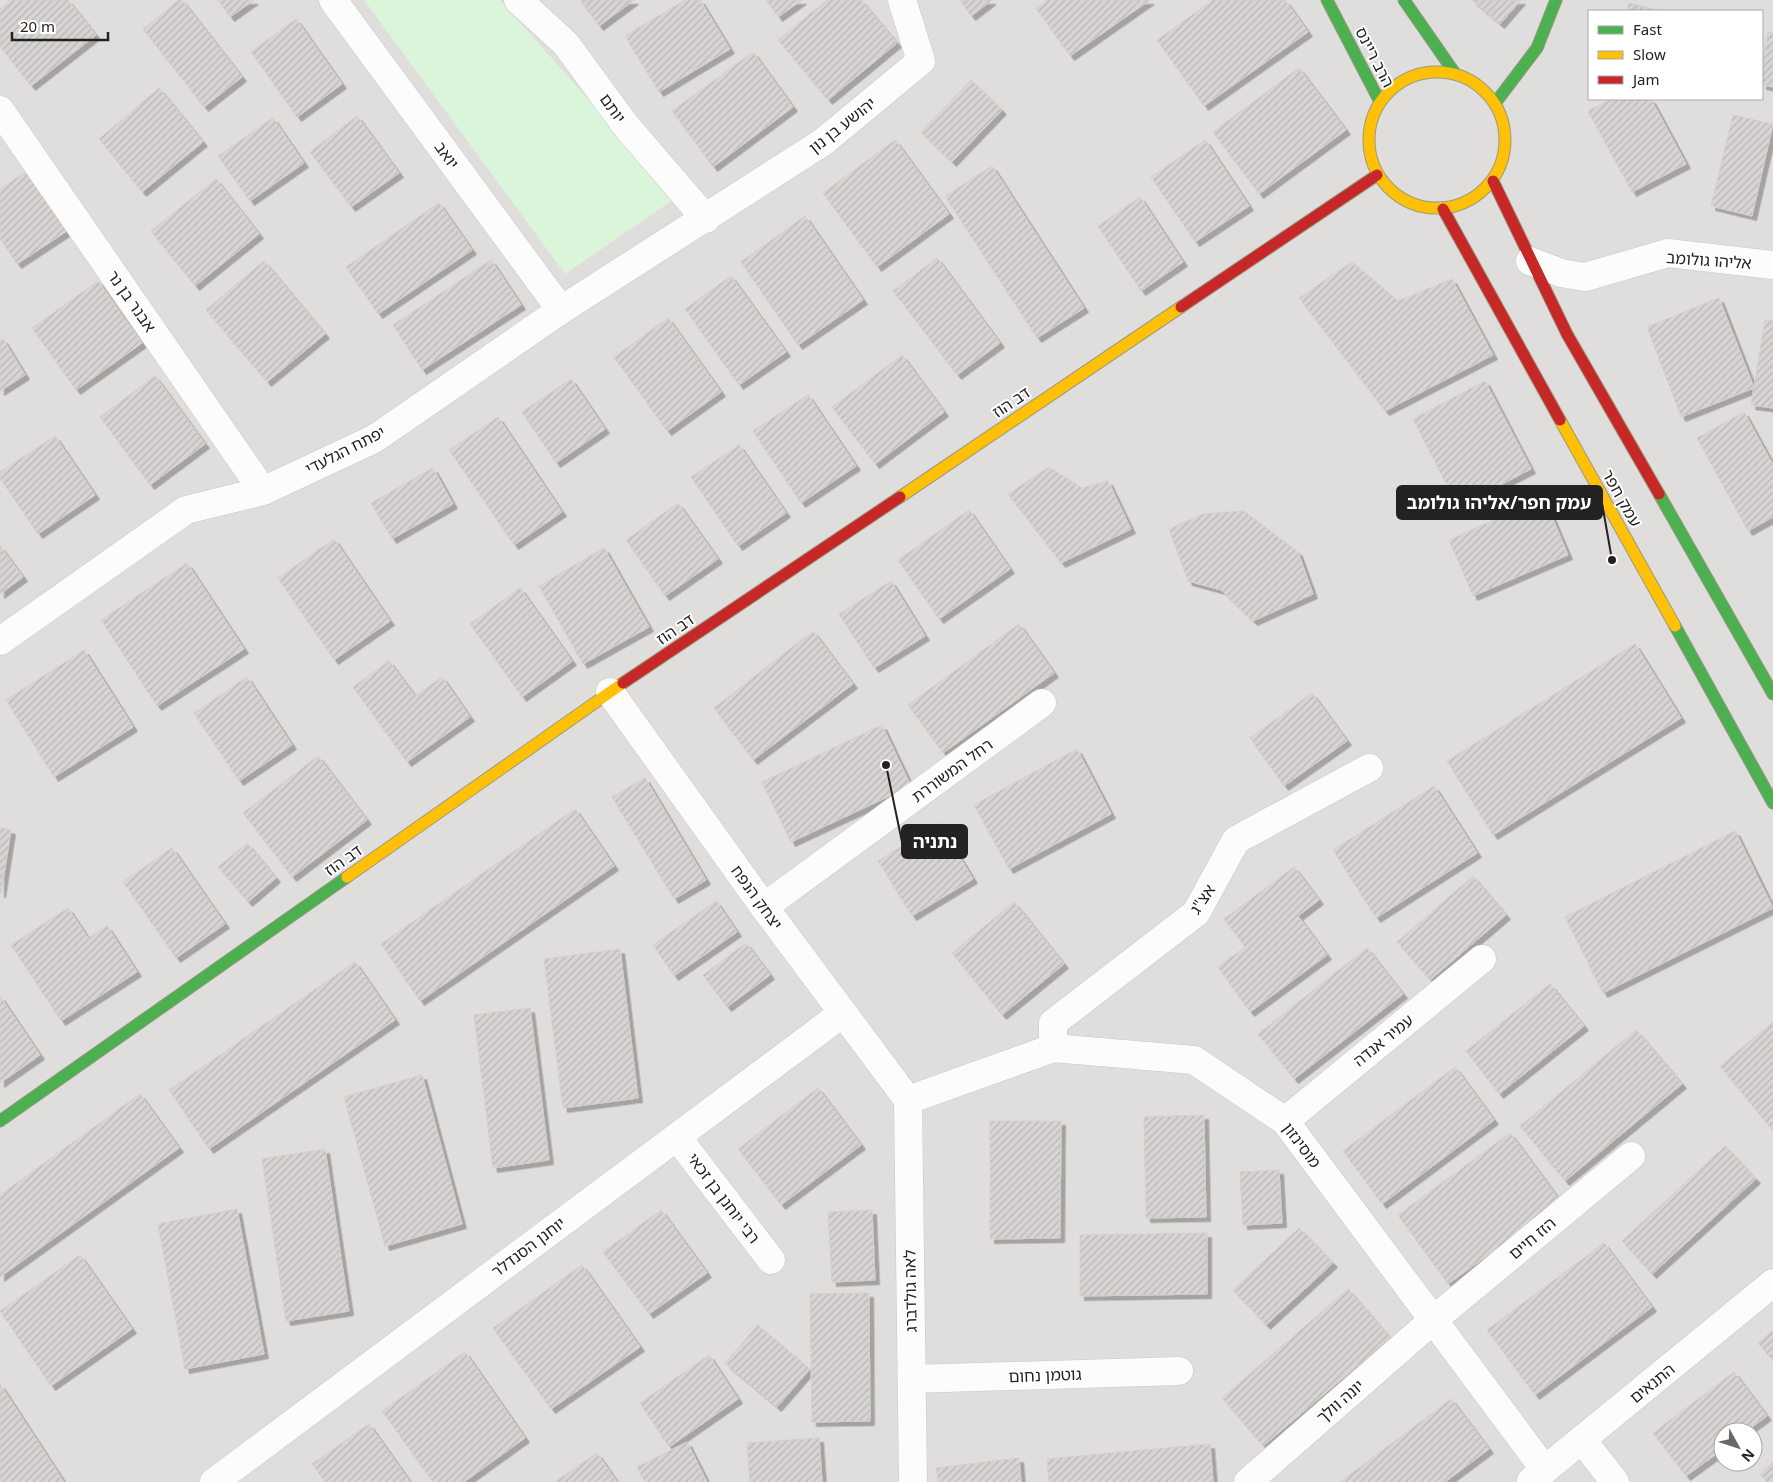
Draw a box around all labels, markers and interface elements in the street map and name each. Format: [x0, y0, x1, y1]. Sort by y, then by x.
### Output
scale bar [12, 10, 109, 42]
legend [1588, 10, 1763, 100]
text: 20 m [20, 16, 55, 36]
text: Fast [1633, 19, 1662, 39]
street label: הרב ריינס [1350, 23, 1400, 91]
text: Slow [1633, 44, 1666, 64]
text: Jam [1631, 69, 1660, 89]
street label: יותם [595, 89, 631, 127]
street label: יהושע בן נון [804, 92, 880, 158]
street label: יואב [430, 137, 464, 173]
street label: אליהו גולומב [1666, 246, 1752, 274]
street label: אבנר בן נר [103, 266, 161, 336]
street label: דב הוז [988, 381, 1035, 423]
street label: יפתח הגלעדי [301, 421, 389, 479]
street label: עמק חפר [1597, 465, 1647, 531]
callout: עמק חפר/אליהו גולומב [1397, 486, 1602, 519]
text: עמק חפר/אליהו גולומב [1407, 490, 1591, 514]
street label: דב הוז [652, 608, 699, 650]
street label: רחל המשוררת [907, 733, 997, 807]
callout: נתניה [902, 825, 967, 858]
text: נתניה [913, 829, 957, 853]
street label: דב הוז [320, 839, 367, 881]
street label: יצחק הנפח [726, 860, 788, 934]
street label: אצ"ג [1184, 880, 1220, 918]
street label: עמיר אנדה [1348, 1009, 1418, 1071]
street label: מוסינזון [1278, 1118, 1326, 1172]
street label: רבי יוחנן בן זכאי [683, 1148, 765, 1248]
street label: יוחנן הסנדלר [486, 1212, 570, 1282]
street label: הזז חיים [1504, 1212, 1560, 1264]
street label: לאה גולדברג [898, 1249, 922, 1333]
street label: התנאים [1625, 1358, 1679, 1408]
street label: גוטמן נחום [1008, 1363, 1082, 1387]
street label: יונה וולך [1312, 1374, 1368, 1428]
north arrow [1713, 1422, 1763, 1472]
text: N [1737, 1445, 1759, 1466]

